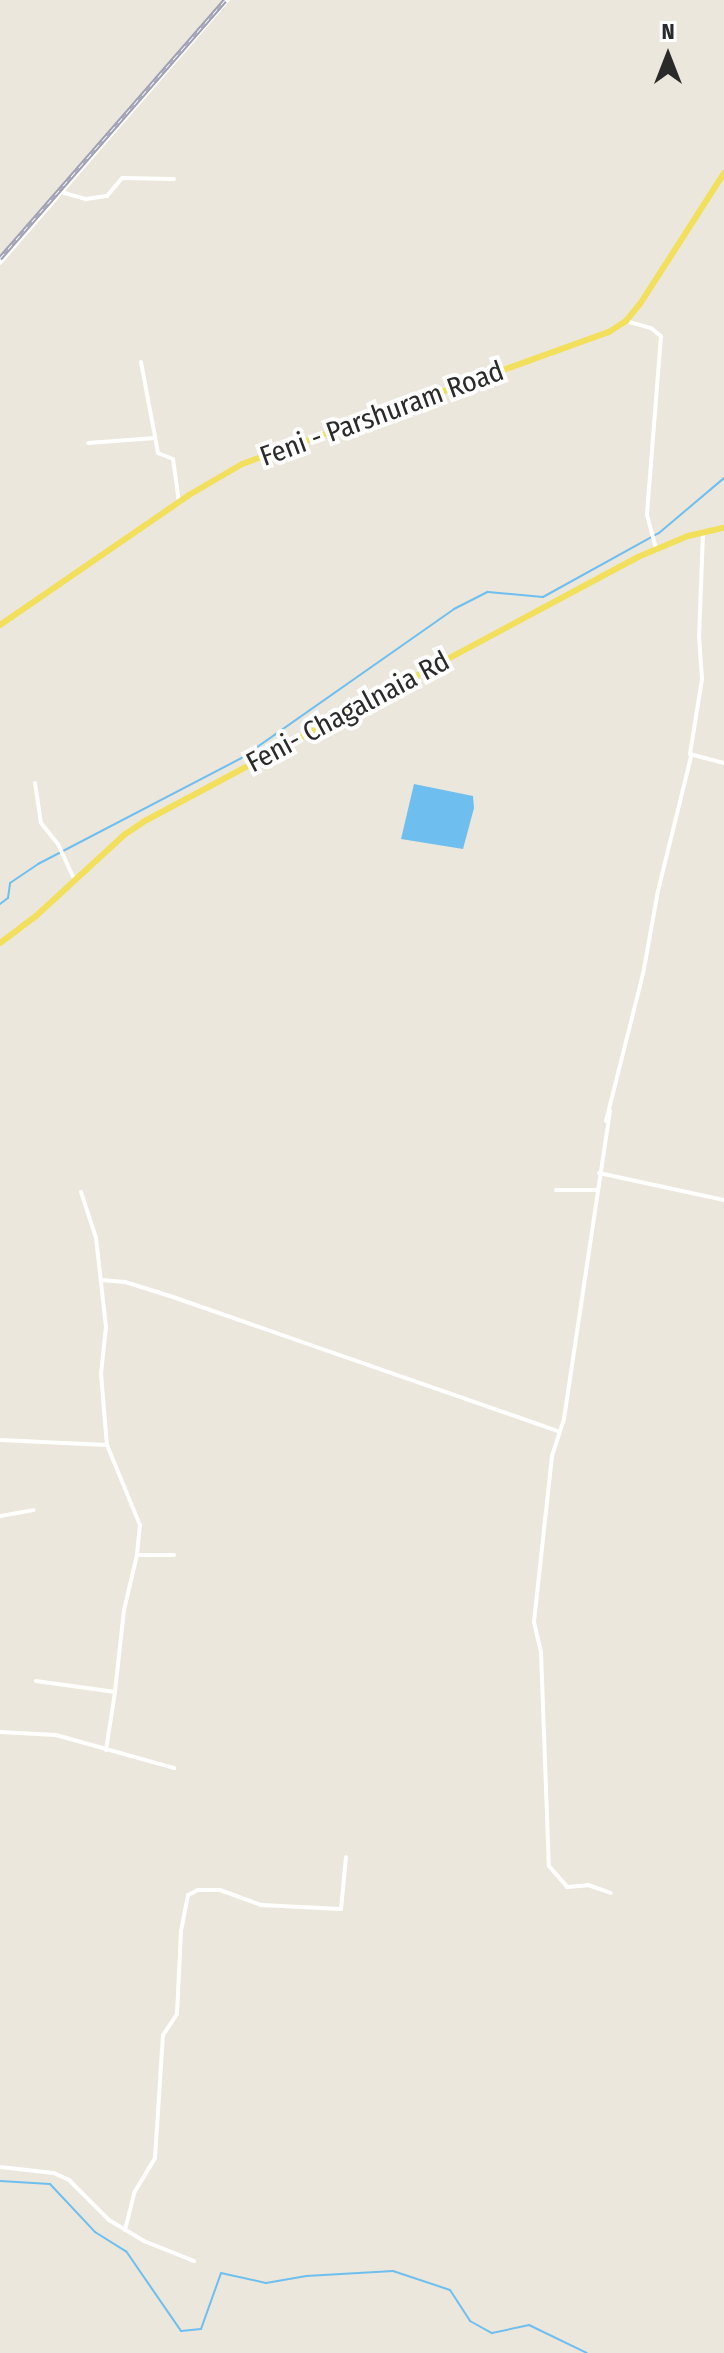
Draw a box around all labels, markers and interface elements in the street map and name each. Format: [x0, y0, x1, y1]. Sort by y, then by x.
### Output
north arrow [628, 16, 708, 96]
text: N [661, 18, 675, 45]
street label: Feni - Parshuram Road [256, 354, 508, 474]
street label: Feni- Chagalnaia Rd [241, 644, 455, 780]

